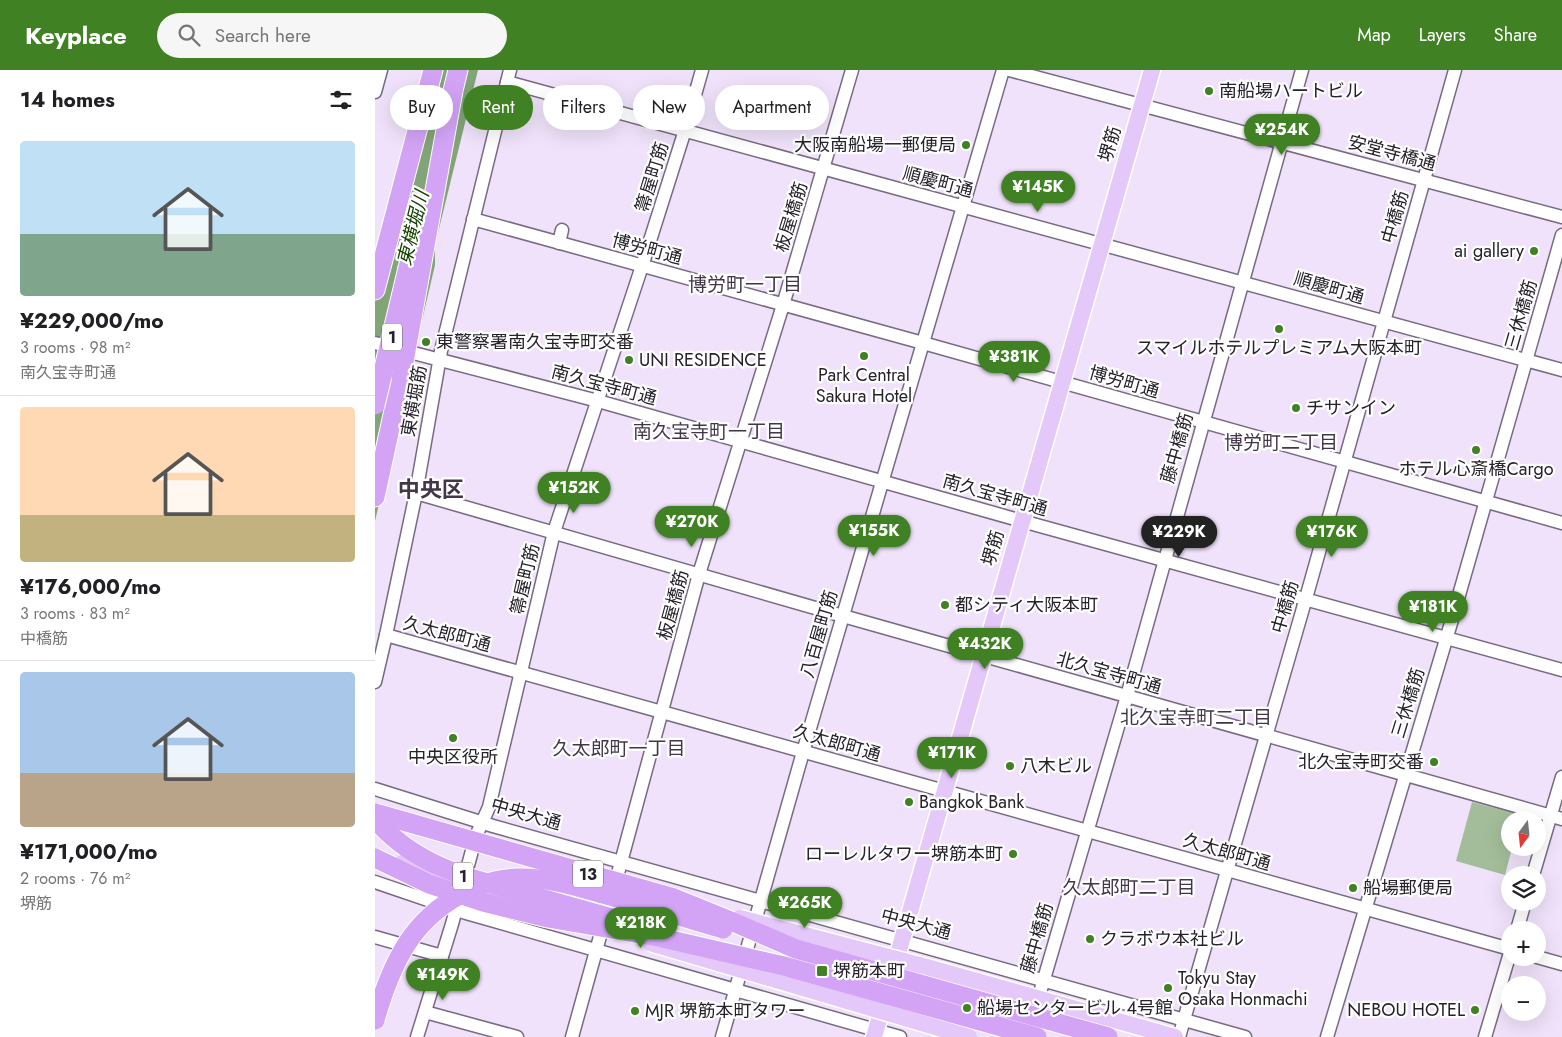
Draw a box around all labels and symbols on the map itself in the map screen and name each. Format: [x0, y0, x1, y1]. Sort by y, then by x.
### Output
place label: 南船場ハートビル [1219, 78, 1363, 104]
marker: 南船場ハートビル [1203, 85, 1215, 97]
pin: ¥254K [1247, 114, 1317, 156]
street label: 堺筋 [1093, 123, 1127, 165]
street label: 安堂寺橋通 [1345, 129, 1439, 177]
place label: 大阪南船場一郵便局 [794, 132, 956, 158]
street label: 箒屋町筋 [629, 139, 675, 215]
marker: 大阪南船場一郵便局 [960, 139, 972, 151]
street label: 順慶町通 [900, 160, 976, 204]
pin: ¥145K [1003, 170, 1073, 213]
street label: 板屋橋筋 [768, 179, 814, 255]
water label: 東横堀川 [391, 186, 436, 268]
street label: 中橋筋 [1375, 187, 1415, 247]
street label: 博労町通 [609, 227, 685, 271]
place label: ai gallery [1454, 238, 1524, 264]
marker: ai gallery [1528, 245, 1540, 257]
street label: 順慶町通 [1291, 266, 1367, 310]
district label: 博労町一丁目 [688, 271, 802, 298]
street label: 三休橋筋 [1499, 277, 1543, 353]
road number: 1 [382, 323, 402, 350]
marker: スマイルホテルプレミアム大阪本町 [1273, 323, 1285, 335]
place label: 東警察署南久宝寺町交番 [436, 329, 634, 355]
place label: スマイルホテルプレミアム大阪本町 [1136, 335, 1422, 361]
marker: 東警察署南久宝寺町交番 [420, 336, 432, 348]
pin: ¥381K [979, 340, 1049, 383]
place label: UNI RESIDENCE [639, 347, 767, 373]
marker: Park Central Sakura Hotel [858, 350, 870, 362]
marker: UNI RESIDENCE [623, 354, 635, 366]
street label: 南久宝寺町通 [548, 358, 660, 412]
street label: 博労町通 [1086, 360, 1162, 404]
place label: Park Central Sakura Hotel [816, 362, 912, 409]
street label: 東横堀筋 [395, 363, 433, 439]
place label: チサンイン [1306, 395, 1396, 421]
marker: チサンイン [1290, 402, 1302, 414]
street label: 藤中橋筋 [1155, 410, 1199, 486]
district label: 南久宝寺町一丁目 [633, 418, 785, 445]
district label: 博労町二丁目 [1224, 429, 1338, 456]
marker: ホテル心斎橋Cargo [1470, 444, 1482, 456]
place label: ホテル心斎橋Cargo [1399, 456, 1554, 482]
street label: 南久宝寺町通 [940, 468, 1050, 522]
pin: ¥152K [539, 472, 609, 514]
district label: 中央区 [398, 473, 464, 505]
pin: ¥270K [657, 506, 727, 548]
pin: ¥155K [839, 514, 909, 557]
pin: ¥229K [1144, 516, 1214, 558]
pin: ¥176K [1297, 516, 1367, 558]
street label: 堺筋 [976, 527, 1010, 569]
street label: 箒屋町筋 [504, 541, 546, 617]
street label: 板屋橋筋 [651, 567, 695, 643]
street label: 中橋筋 [1265, 577, 1305, 637]
street label: 八百屋町筋 [794, 587, 844, 681]
pin: ¥181K [1398, 590, 1468, 633]
place label: 都シティ大阪本町 [955, 592, 1098, 618]
marker: 都シティ大阪本町 [939, 599, 951, 611]
street label: 久太郎町通 [400, 610, 494, 658]
pin: ¥432K [950, 628, 1020, 670]
street label: 北久宝寺町通 [1054, 646, 1164, 700]
street label: 三休橋筋 [1385, 665, 1431, 741]
district label: 北久宝寺町二丁目 [1120, 704, 1272, 731]
street label: 久太郎町通 [790, 718, 884, 768]
marker: 中央区役所 [447, 732, 459, 744]
district label: 久太郎町一丁目 [552, 735, 686, 762]
pin: ¥171K [917, 736, 987, 779]
place label: 中央区役所 [408, 744, 498, 770]
place label: 北久宝寺町交番 [1298, 749, 1424, 775]
place label: 八木ビル [1020, 753, 1092, 779]
marker: 北久宝寺町交番 [1428, 756, 1440, 768]
marker: 八木ビル [1004, 760, 1016, 772]
place label: Bangkok Bank [919, 789, 1024, 815]
street label: 中央大通 [488, 792, 564, 836]
marker: Bangkok Bank [903, 796, 915, 808]
north arrow [1501, 811, 1546, 856]
street label: 久太郎町通 [1180, 827, 1274, 877]
place label: ローレルタワー堺筋本町 [805, 841, 1003, 867]
marker: ローレルタワー堺筋本町 [1007, 848, 1019, 860]
road number: 13 [573, 861, 603, 888]
road number: 1 [453, 862, 473, 889]
district label: 久太郎町二丁目 [1062, 874, 1196, 901]
place label: 船場郵便局 [1363, 875, 1453, 901]
marker: 船場郵便局 [1347, 882, 1359, 894]
pin: ¥265K [770, 886, 840, 929]
street label: 藤中橋筋 [1015, 900, 1059, 976]
street label: 中央大通 [878, 902, 954, 946]
pin: ¥218K [606, 906, 676, 949]
place label: クラボウ本社ビル [1100, 926, 1244, 952]
marker: クラボウ本社ビル [1084, 933, 1096, 945]
pin: ¥149K [408, 958, 478, 1001]
place label: 堺筋本町 [833, 958, 905, 984]
marker: 堺筋本町 [815, 964, 829, 978]
place label: Tokyu Stay Osaka Honmachi [1178, 965, 1308, 1012]
marker: Tokyu Stay Osaka Honmachi [1162, 982, 1174, 994]
place label: 船場センタービル 4号館 [977, 995, 1173, 1021]
place label: NEBOU HOTEL [1347, 997, 1465, 1023]
place label: MJR 堺筋本町タワー [645, 998, 805, 1024]
marker: 船場センタービル 4号館 [961, 1002, 973, 1014]
marker: NEBOU HOTEL [1469, 1004, 1481, 1016]
marker: MJR 堺筋本町タワー [629, 1005, 641, 1017]

